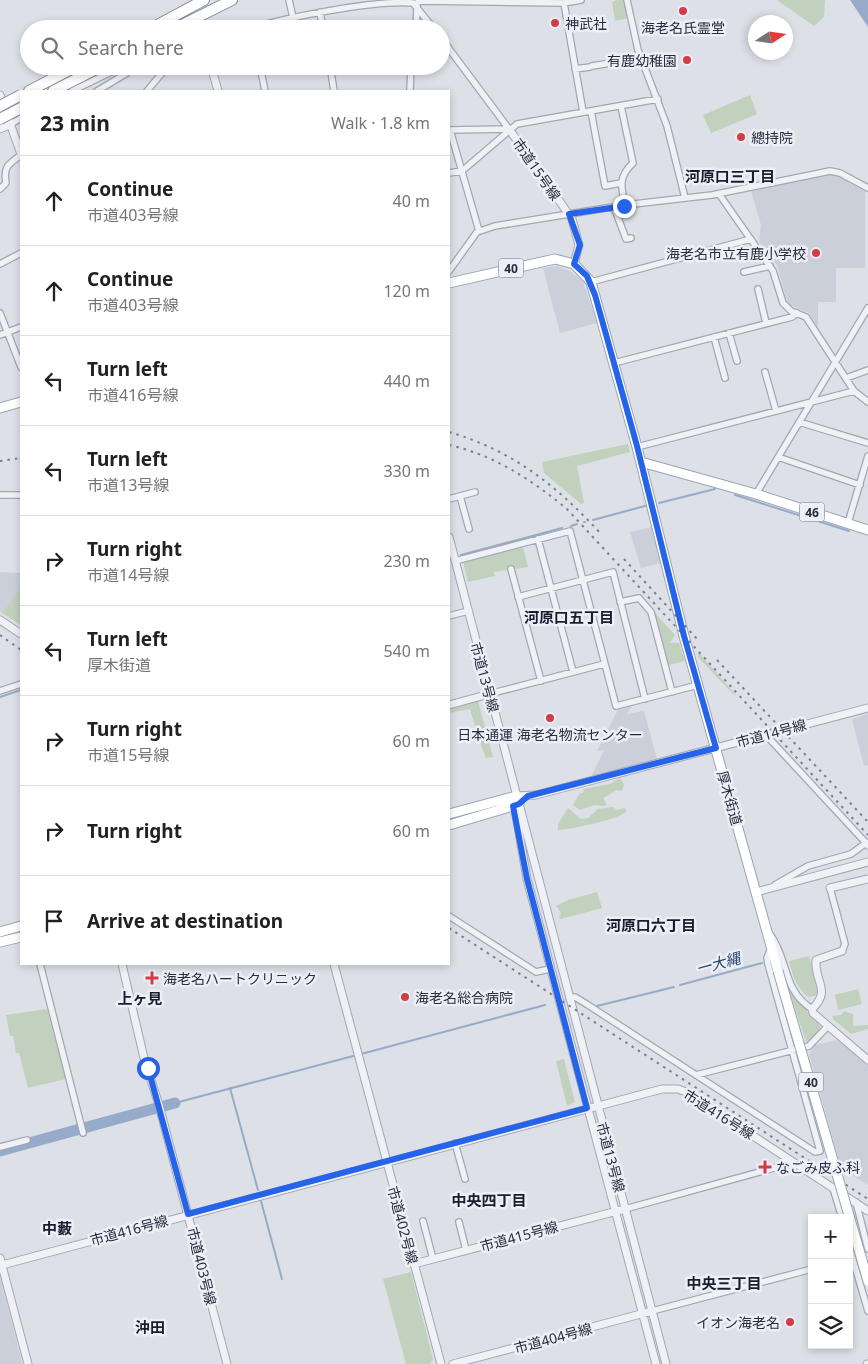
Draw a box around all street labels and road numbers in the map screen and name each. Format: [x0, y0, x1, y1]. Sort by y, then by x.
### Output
street label: 市道15号線 [509, 134, 565, 204]
road number: 40 [498, 258, 524, 278]
road number: 46 [800, 502, 824, 522]
street label: 市道13号線 [467, 640, 503, 714]
street label: 市道14号線 [734, 715, 808, 751]
street label: 厚木街道 [713, 768, 747, 828]
road number: 40 [798, 1072, 824, 1092]
street label: 市道416号線 [680, 1085, 758, 1143]
street label: 市道13号線 [593, 1120, 629, 1194]
street label: 市道402号線 [383, 1184, 423, 1266]
street label: 市道416号線 [88, 1210, 170, 1250]
street label: 市道415号線 [478, 1216, 560, 1256]
street label: 市道403号線 [183, 1225, 221, 1307]
street label: 市道404号線 [512, 1318, 594, 1358]

